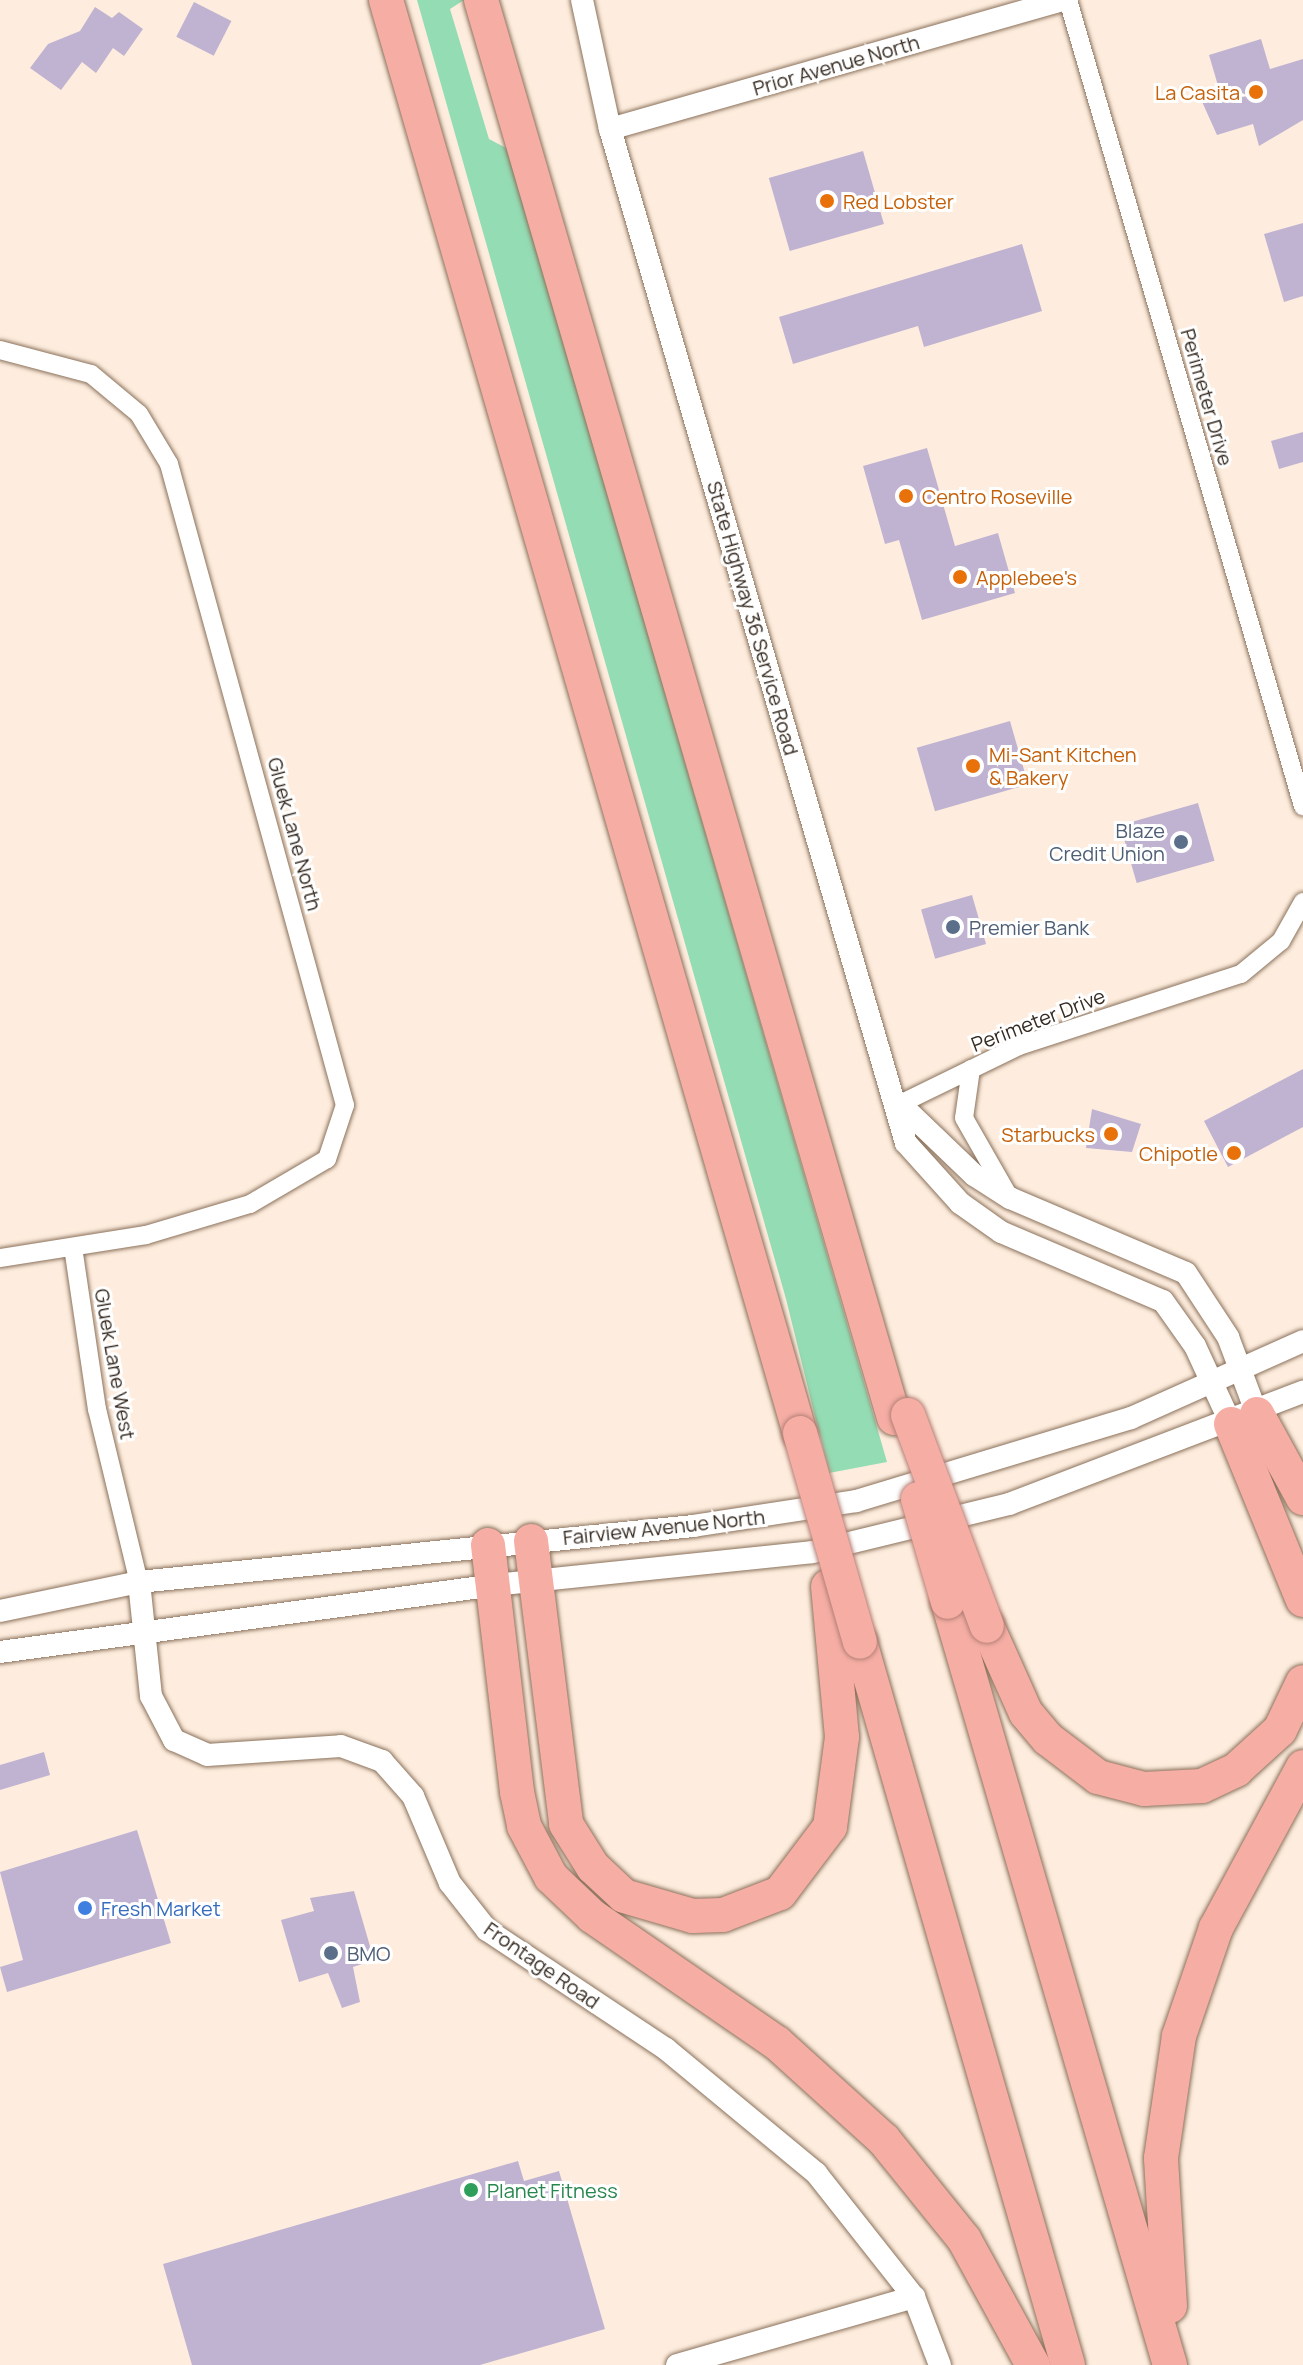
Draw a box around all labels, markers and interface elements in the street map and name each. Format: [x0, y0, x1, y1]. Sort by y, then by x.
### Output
street label: Prior Avenue North [750, 30, 922, 100]
place label: La Casita [1155, 80, 1240, 104]
marker: La Casita [1247, 83, 1265, 101]
place label: Red Lobster [843, 189, 954, 213]
marker: Red Lobster [818, 192, 836, 210]
street label: Perimeter Drive [1176, 326, 1238, 468]
street label: State Highway 36 Service Road [702, 478, 804, 758]
place label: Centro Roseville [922, 484, 1072, 508]
marker: Centro Roseville [897, 487, 915, 505]
place label: Applebee's [976, 565, 1077, 589]
marker: Applebee's [951, 568, 969, 586]
place label: Mi-Sant Kitchen & Bakery [989, 742, 1137, 789]
street label: Gluek Lane North [263, 755, 327, 913]
marker: Mi-Sant Kitchen & Bakery [964, 757, 982, 775]
place label: Blaze Credit Union [1049, 818, 1165, 865]
marker: Blaze Credit Union [1172, 833, 1190, 851]
place label: Premier Bank [969, 915, 1089, 939]
marker: Premier Bank [944, 918, 962, 936]
street label: Perimeter Drive [968, 983, 1108, 1057]
place label: Starbucks [1001, 1122, 1095, 1146]
marker: Starbucks [1102, 1125, 1120, 1143]
place label: Chipotle [1139, 1141, 1218, 1165]
marker: Chipotle [1225, 1144, 1243, 1162]
street label: Gluek Lane West [90, 1287, 140, 1441]
street label: Fairview Avenue North [562, 1504, 766, 1550]
place label: Fresh Market [101, 1896, 221, 1920]
marker: Fresh Market [76, 1899, 94, 1917]
street label: Frontage Road [480, 1916, 604, 2014]
place label: BMO [347, 1941, 391, 1965]
marker: BMO [322, 1944, 340, 1962]
place label: Planet Fitness [487, 2178, 618, 2202]
marker: Planet Fitness [462, 2181, 480, 2199]

